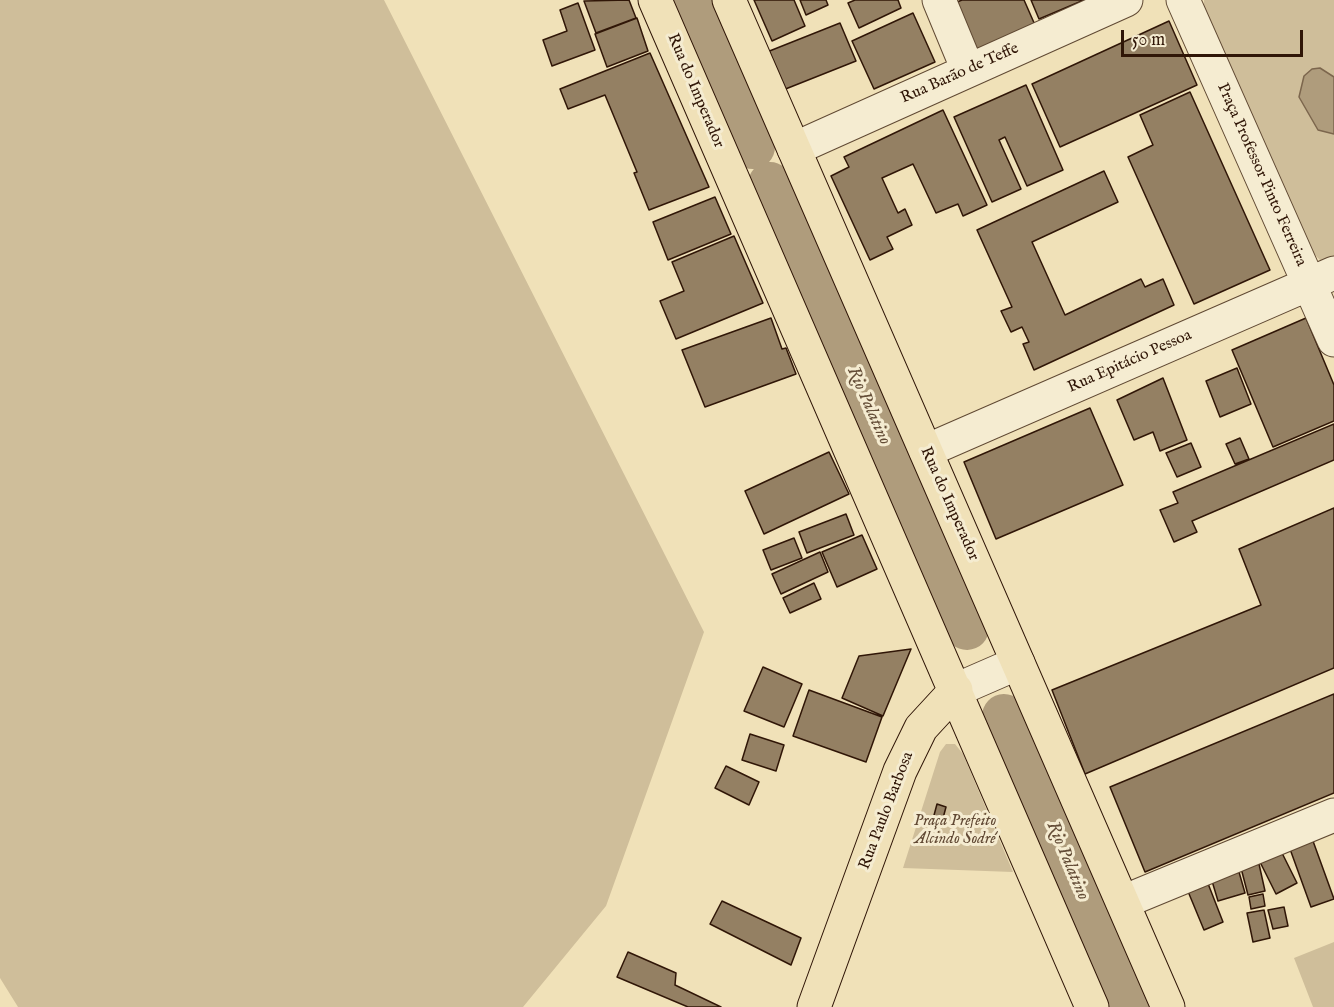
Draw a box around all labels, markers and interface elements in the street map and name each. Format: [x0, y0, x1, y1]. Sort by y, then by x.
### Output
scale bar [1124, 18, 1306, 56]
text: 50 m [1132, 29, 1165, 52]
street label: Rua do Imperador [662, 31, 728, 151]
street label: Rua Barão de Teffe [898, 39, 1022, 109]
street label: Praça Professor Pinto Ferreira [1212, 80, 1310, 270]
street label: Rua Epitácio Pessoa [1065, 326, 1195, 398]
water label: Rio Palatino [841, 364, 895, 448]
street label: Rua do Imperador [915, 444, 983, 564]
street label: Rua Paulo Barbosa [856, 749, 918, 873]
park label: Praça Prefeito Alcindo Sodré [914, 812, 996, 850]
water label: Rio Palatino [1041, 818, 1093, 904]

